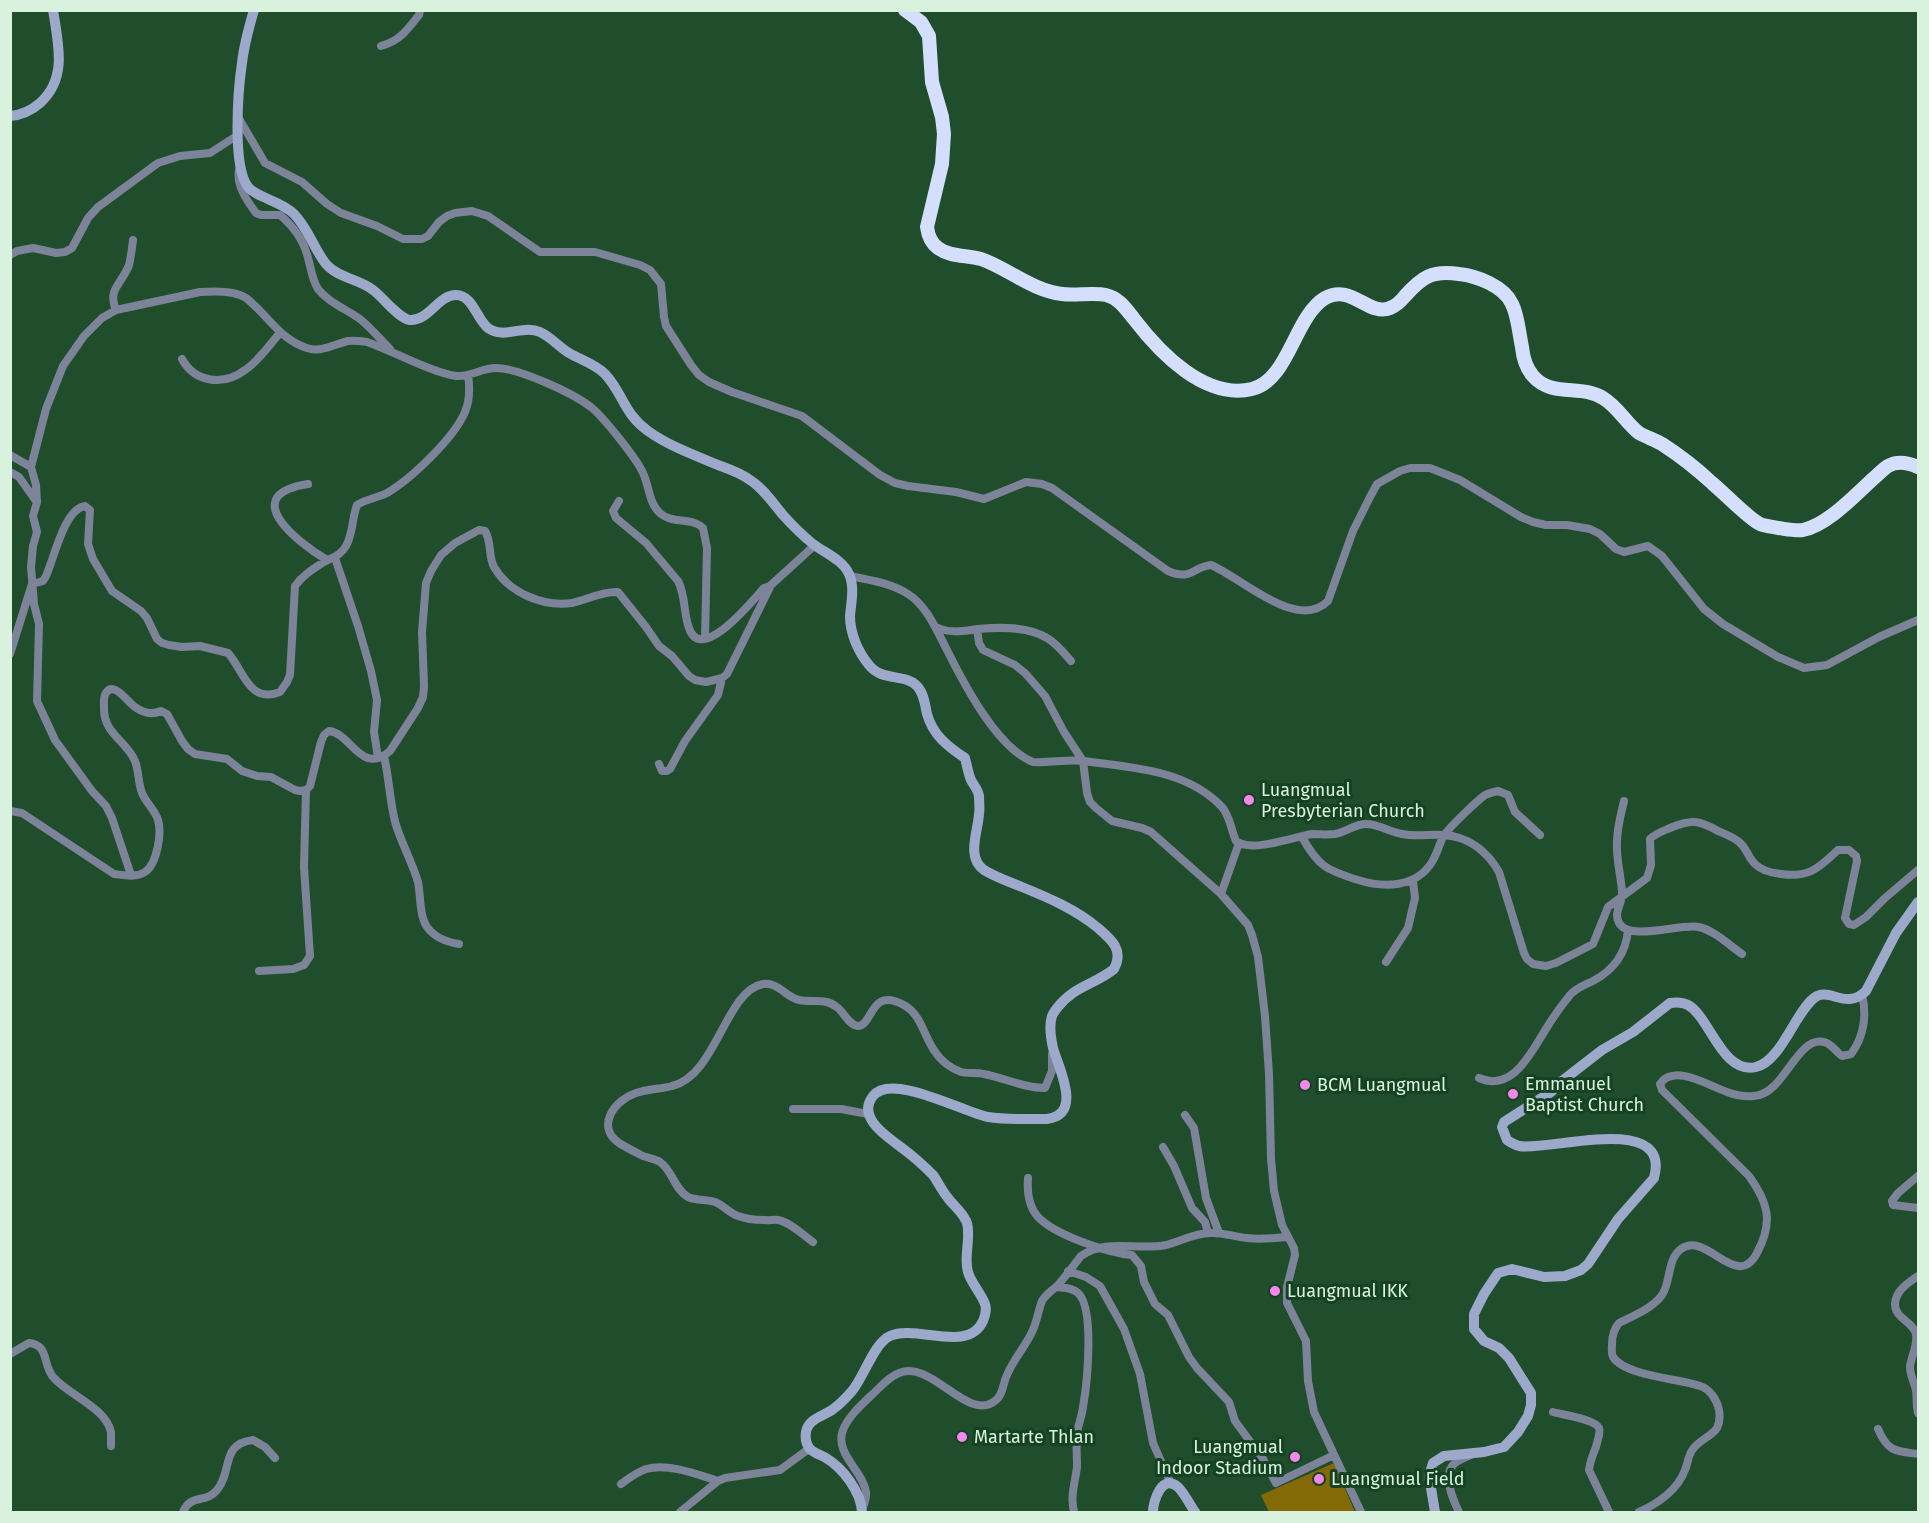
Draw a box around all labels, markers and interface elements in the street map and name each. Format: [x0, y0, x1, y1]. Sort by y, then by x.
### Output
place label: Luangmual Presbyterian Church [1261, 779, 1425, 822]
marker: Luangmual Presbyterian Church [1242, 793, 1256, 807]
place label: Emmanuel Baptist Church [1525, 1073, 1644, 1116]
place label: BCM Luangmual [1317, 1074, 1446, 1096]
marker: BCM Luangmual [1298, 1078, 1312, 1092]
marker: Emmanuel Baptist Church [1506, 1087, 1520, 1101]
place label: Luangmual IKK [1287, 1280, 1408, 1302]
marker: Luangmual IKK [1268, 1284, 1282, 1298]
place label: Martarte Thlan [974, 1426, 1094, 1448]
marker: Martarte Thlan [955, 1430, 969, 1444]
place label: Luangmual Indoor Stadium [1156, 1436, 1283, 1479]
marker: Luangmual Indoor Stadium [1288, 1450, 1302, 1464]
place label: Luangmual Field [1331, 1468, 1464, 1490]
marker: Luangmual Field [1312, 1472, 1326, 1486]

